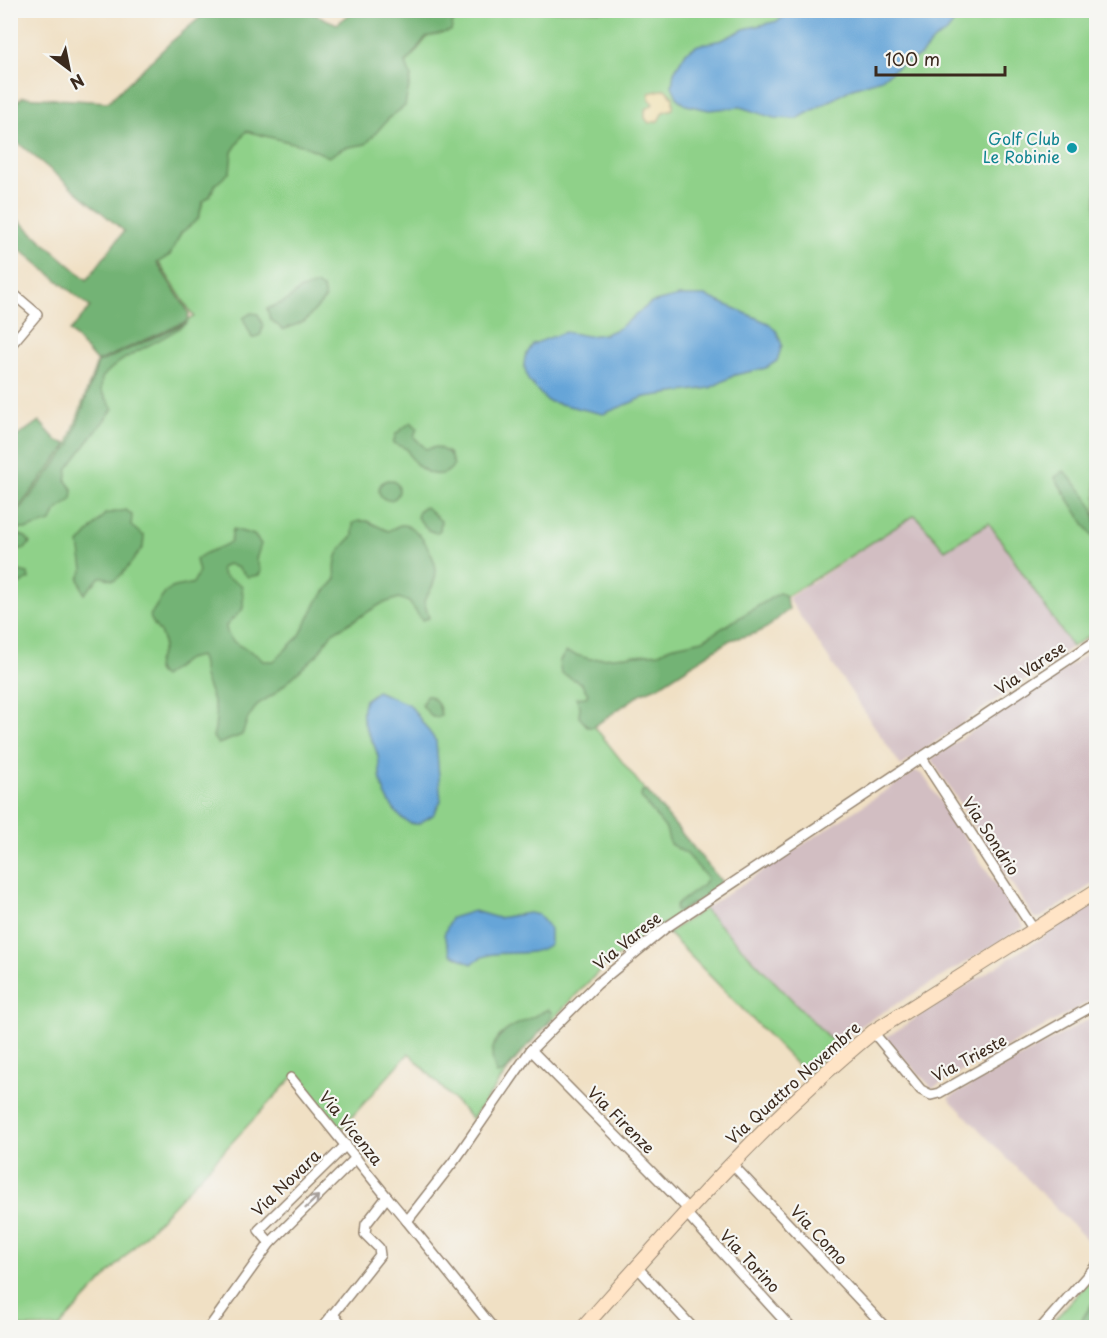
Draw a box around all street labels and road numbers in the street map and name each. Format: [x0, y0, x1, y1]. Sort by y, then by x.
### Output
street label: Via Varese [989, 635, 1070, 700]
street label: Via Sondrio [957, 791, 1026, 880]
street label: Via Varese [587, 905, 665, 975]
street label: Via Quattro Novembre [720, 1015, 865, 1149]
street label: Via Trieste [927, 1027, 1010, 1087]
street label: Via Firenze [583, 1080, 661, 1158]
street label: Via Vicenza [314, 1085, 389, 1170]
street label: Via Novara [245, 1143, 325, 1221]
street label: Via Como [785, 1199, 854, 1270]
street label: Via Torino [715, 1223, 787, 1298]

